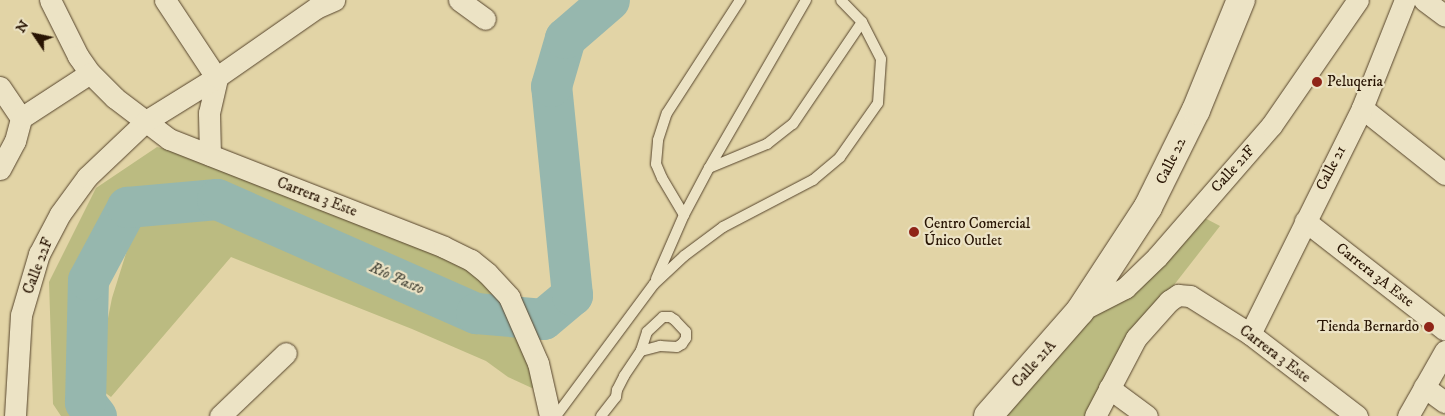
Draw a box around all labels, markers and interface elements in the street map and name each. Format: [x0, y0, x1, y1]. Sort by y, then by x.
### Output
north arrow [10, 10, 60, 60]
text: N [12, 17, 33, 36]
place label: Peluqeria [1327, 73, 1383, 91]
marker: Peluqeria [1311, 76, 1323, 88]
street label: Calle 22 [1152, 135, 1190, 187]
street label: Calle 21F [1207, 142, 1259, 196]
street label: Calle 21 [1312, 143, 1350, 193]
street label: Carrera 3 Este [274, 173, 360, 221]
place label: Centro Comercial Único Outlet [924, 214, 1030, 249]
marker: Centro Comercial Único Outlet [908, 226, 920, 238]
street label: Calle 22F [19, 235, 57, 297]
street label: Carrera 3A Este [1332, 239, 1418, 311]
water label: Río Pasto [367, 257, 427, 299]
place label: Tienda Bernardo [1317, 318, 1419, 336]
street label: Carrera 3 Este [1236, 321, 1314, 387]
marker: Tienda Bernardo [1423, 321, 1435, 333]
street label: Calle 21A [1008, 337, 1060, 391]

